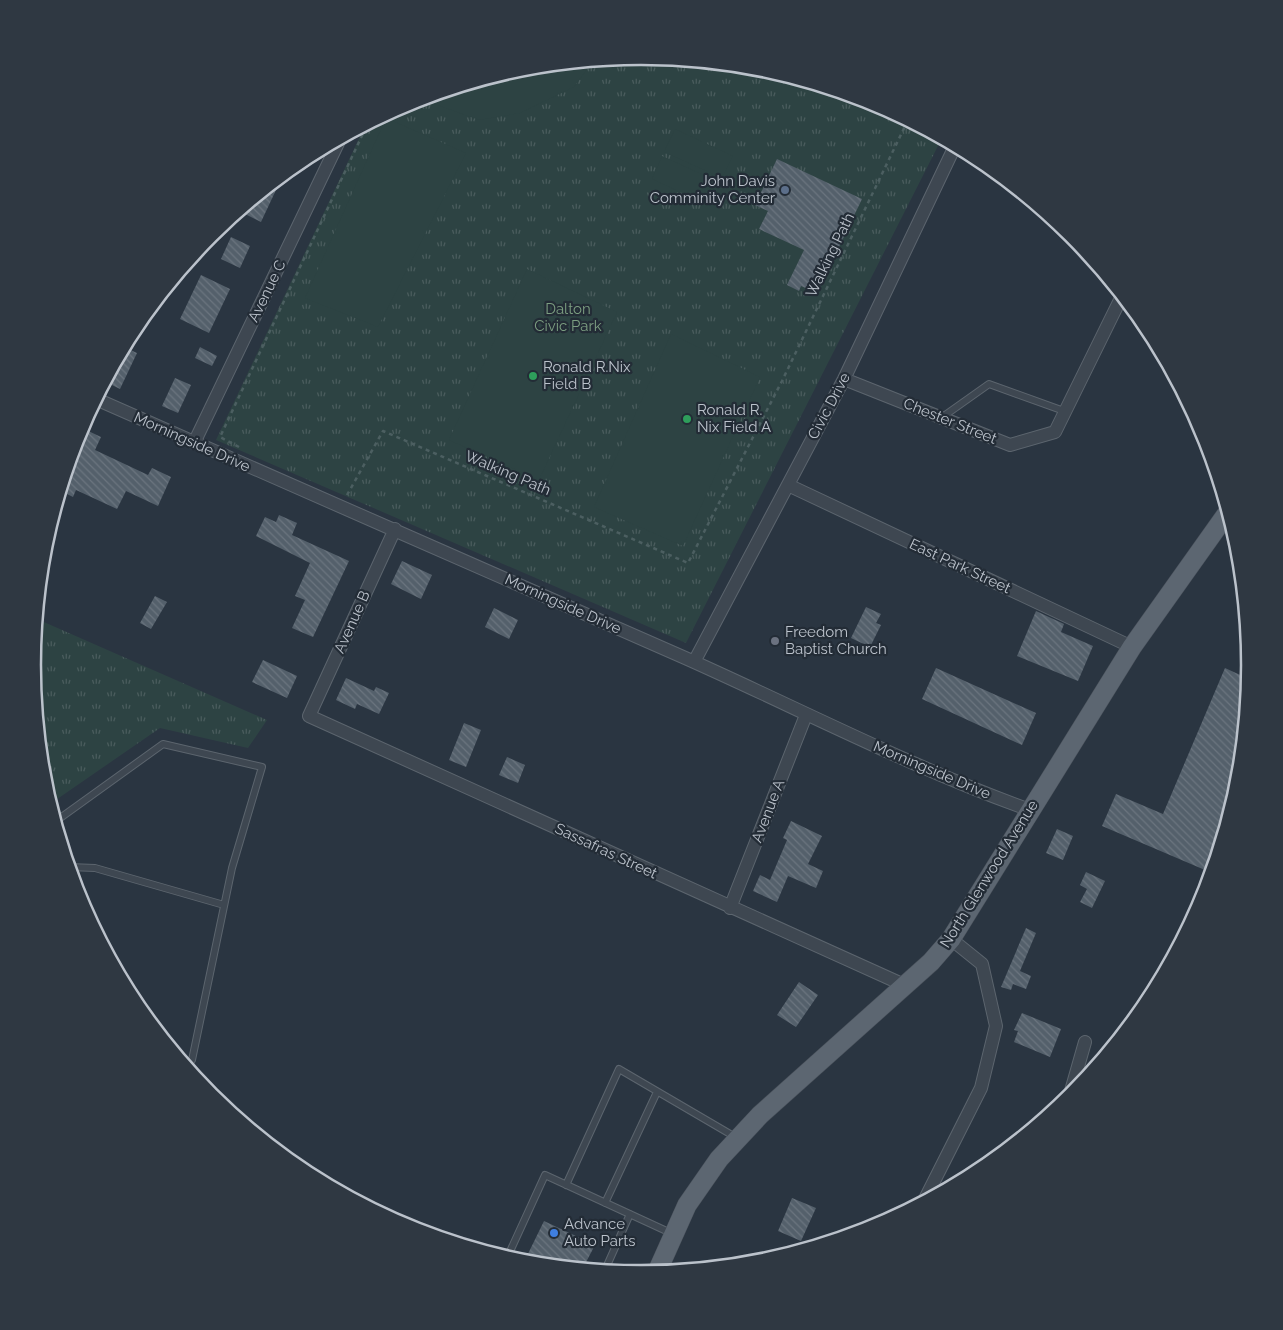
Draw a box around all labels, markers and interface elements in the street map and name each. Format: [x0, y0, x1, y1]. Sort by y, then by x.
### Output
place label: John Davis Comminity Center [650, 172, 776, 207]
marker: John Davis Comminity Center [779, 184, 791, 196]
street label: Walking Path [802, 210, 858, 300]
street label: Avenue C [244, 257, 290, 325]
park label: Dalton Civic Park [534, 300, 602, 335]
place label: Ronald R.Nix Field B [543, 358, 631, 393]
marker: Ronald R.Nix Field B [527, 370, 539, 382]
street label: Civic Drive [804, 370, 854, 442]
street label: Chester Street [901, 394, 999, 448]
place label: Ronald R. Nix Field A [697, 401, 771, 436]
street label: Morningside Drive [131, 408, 253, 476]
marker: Ronald R. Nix Field A [681, 413, 693, 425]
street label: Walking Path [462, 447, 554, 499]
street label: East Park Street [907, 535, 1013, 597]
street label: Morningside Drive [502, 570, 624, 638]
street label: Avenue B [330, 588, 374, 656]
place label: Freedom Baptist Church [785, 623, 887, 658]
marker: Freedom Baptist Church [769, 635, 781, 647]
street label: Morningside Drive [871, 737, 993, 803]
street label: Avenue A [748, 777, 788, 845]
street label: North Glenwood Avenue [936, 797, 1042, 951]
street label: Sassafras Street [552, 819, 660, 883]
place label: Advance Auto Parts [564, 1215, 635, 1250]
marker: Advance Auto Parts [548, 1227, 560, 1239]

